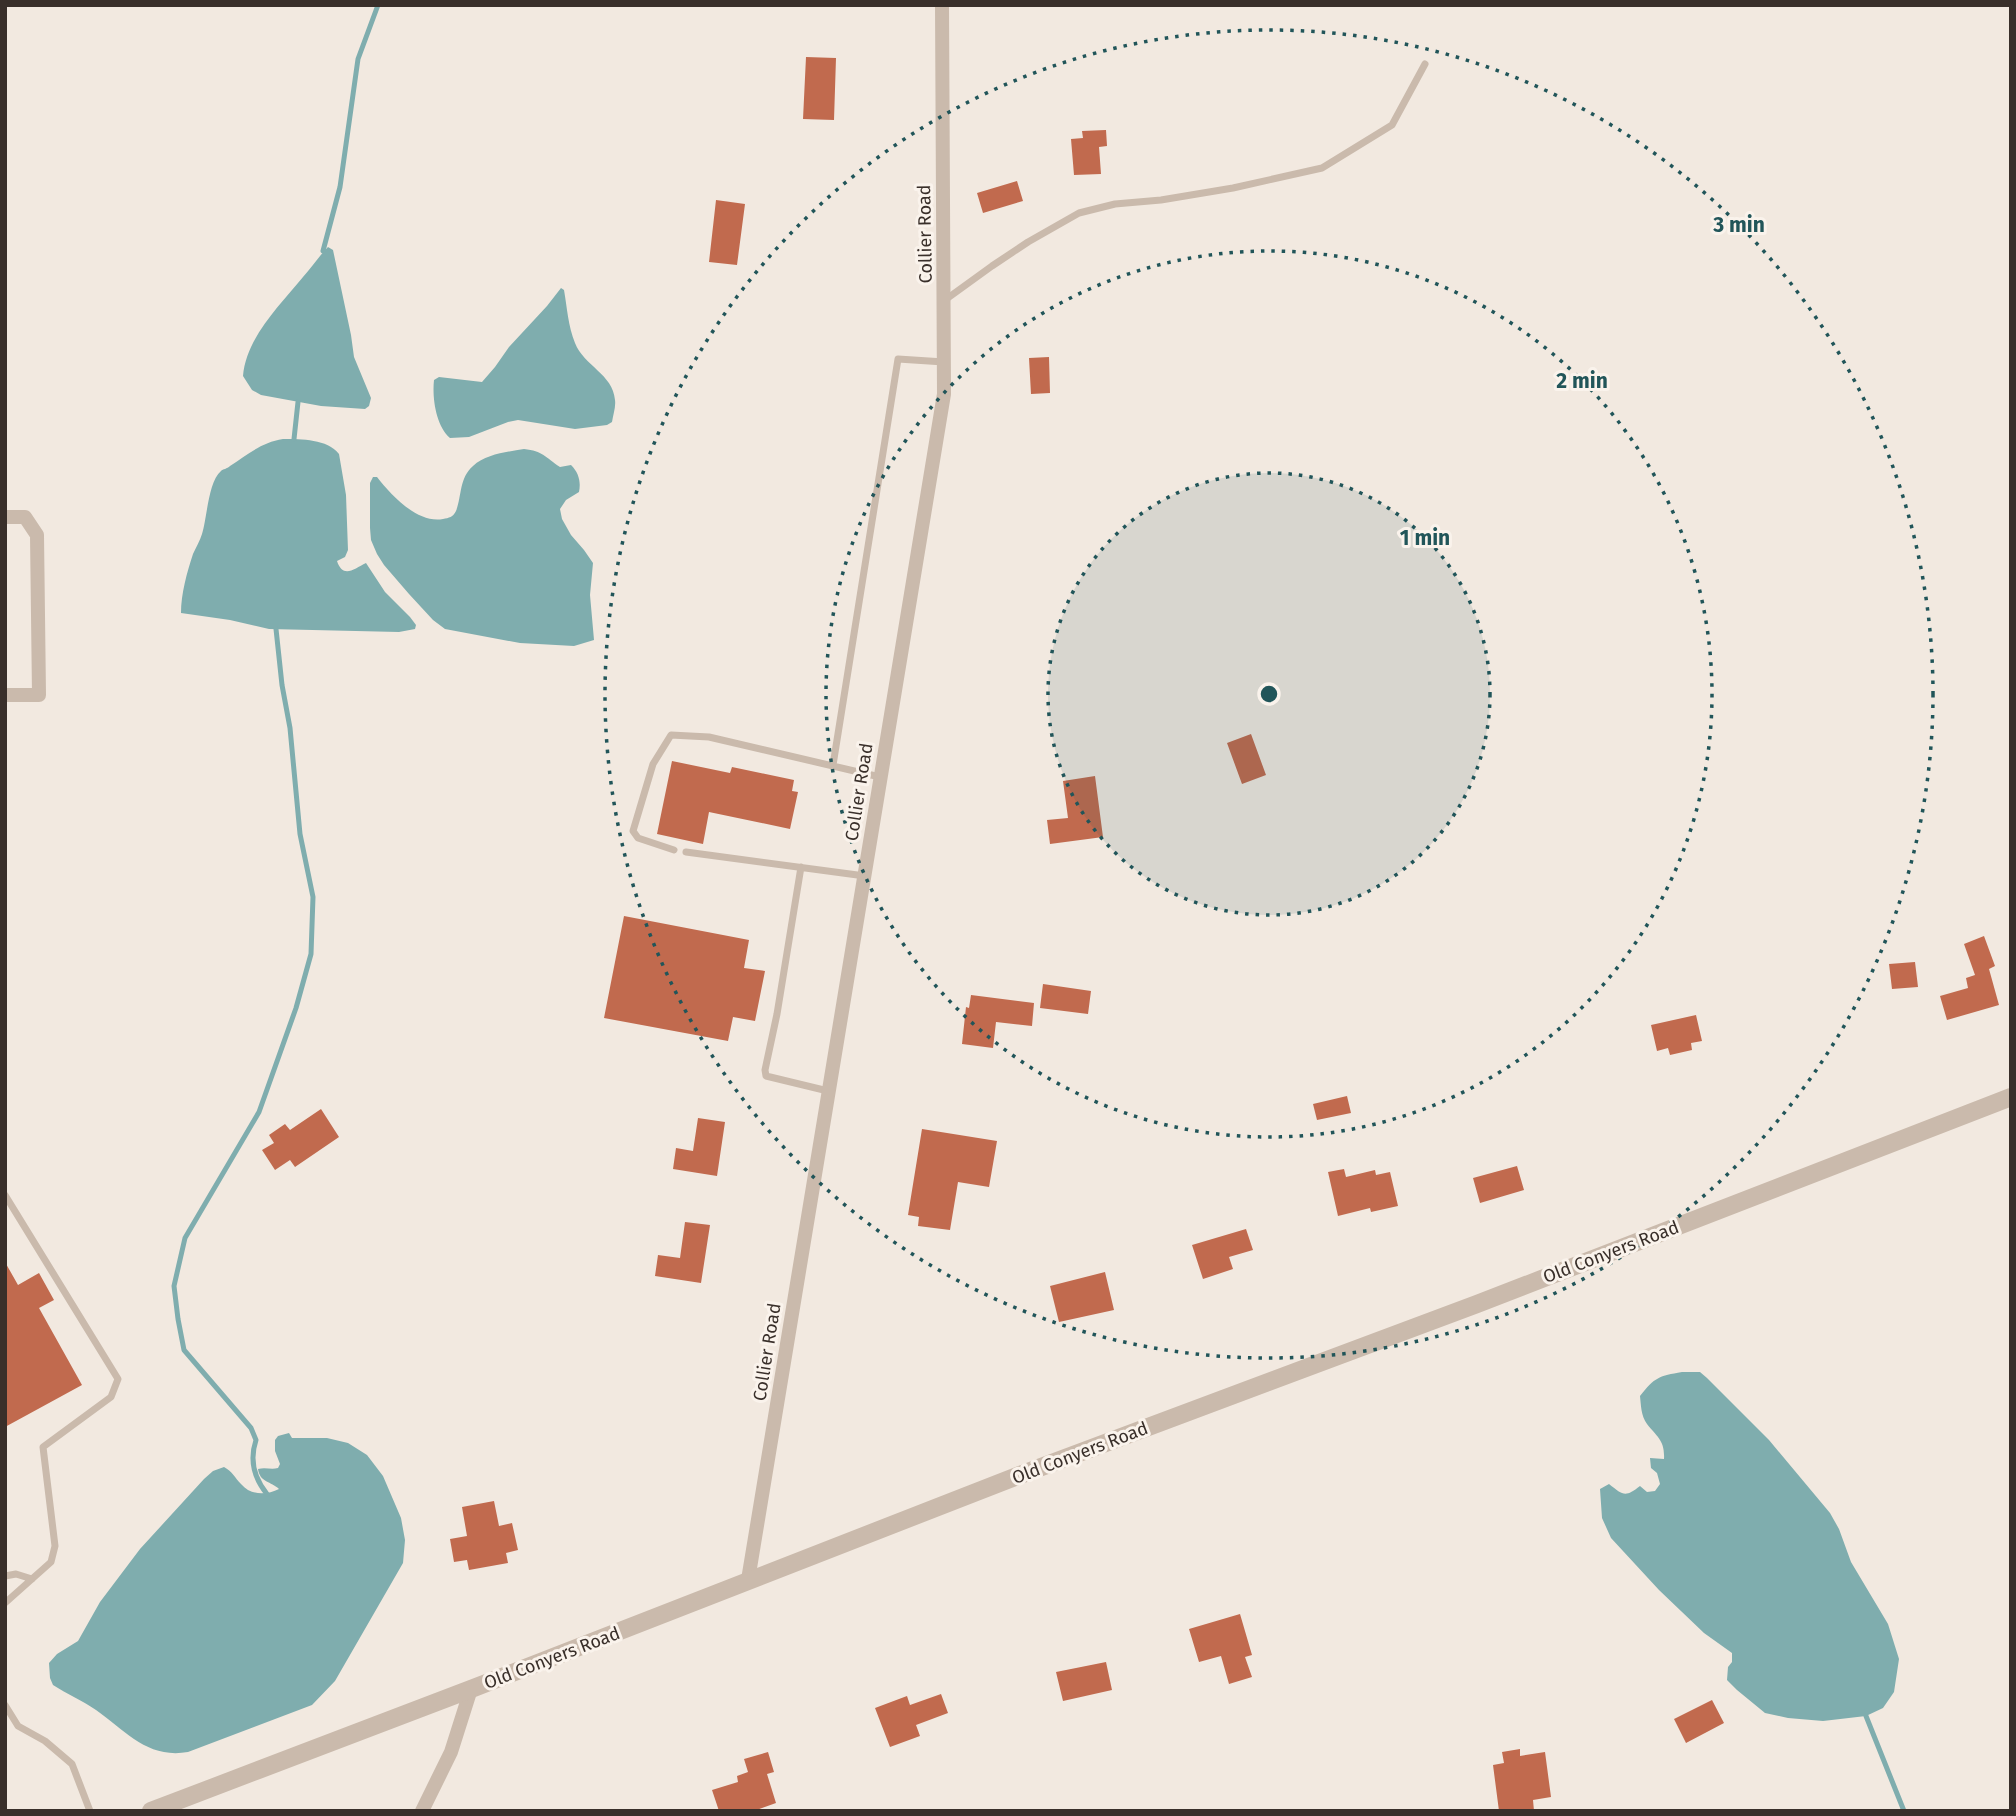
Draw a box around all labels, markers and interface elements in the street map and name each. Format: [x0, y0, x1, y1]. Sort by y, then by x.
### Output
street label: Collier Road [913, 184, 937, 284]
text: 3 min [1712, 212, 1765, 238]
text: 2 min [1556, 368, 1608, 394]
text: 1 min [1400, 525, 1450, 551]
centre of rings [1257, 682, 1281, 706]
street label: Collier Road [840, 741, 878, 843]
street label: Old Conyers Road [1540, 1216, 1682, 1288]
street label: Collier Road [748, 1301, 786, 1403]
street label: Old Conyers Road [1009, 1417, 1151, 1489]
street label: Old Conyers Road [481, 1622, 623, 1694]

